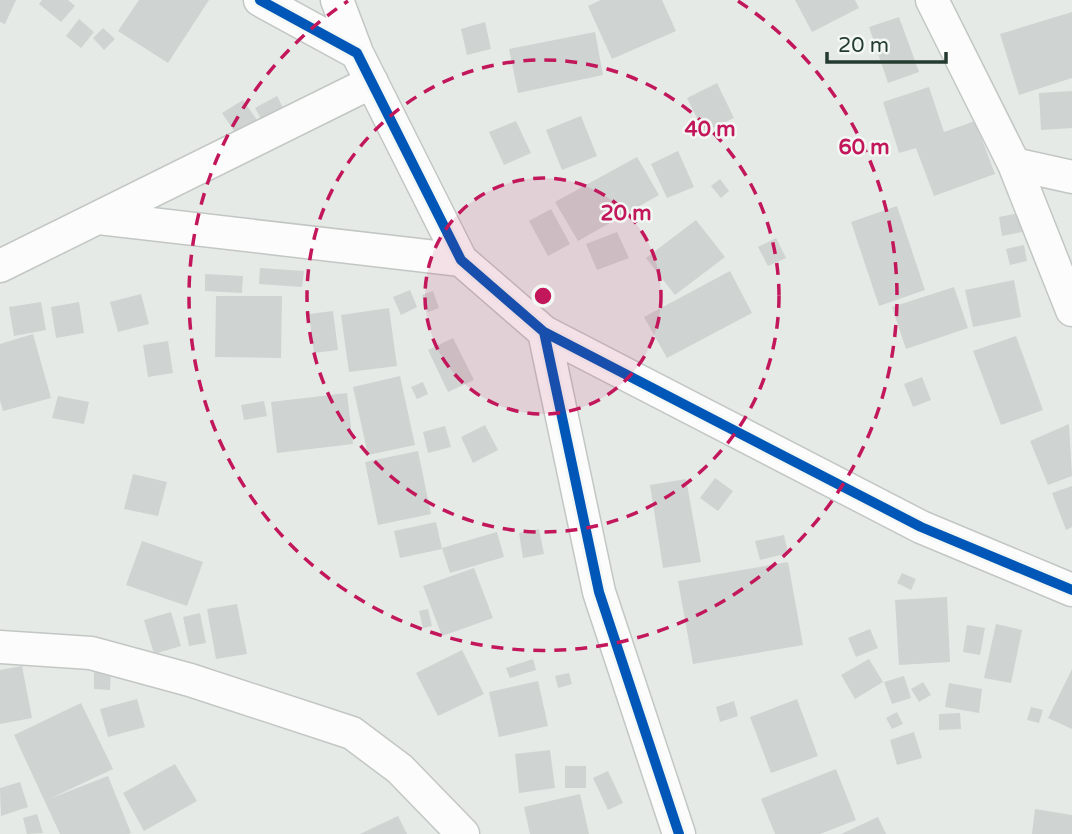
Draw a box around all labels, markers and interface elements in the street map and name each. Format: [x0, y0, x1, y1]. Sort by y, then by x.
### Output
scale bar [827, 21, 946, 65]
text: 20 m [838, 33, 889, 58]
text: 40 m [684, 117, 736, 142]
text: 60 m [838, 135, 890, 160]
text: 20 m [600, 201, 652, 226]
centre of rings [531, 284, 555, 308]

